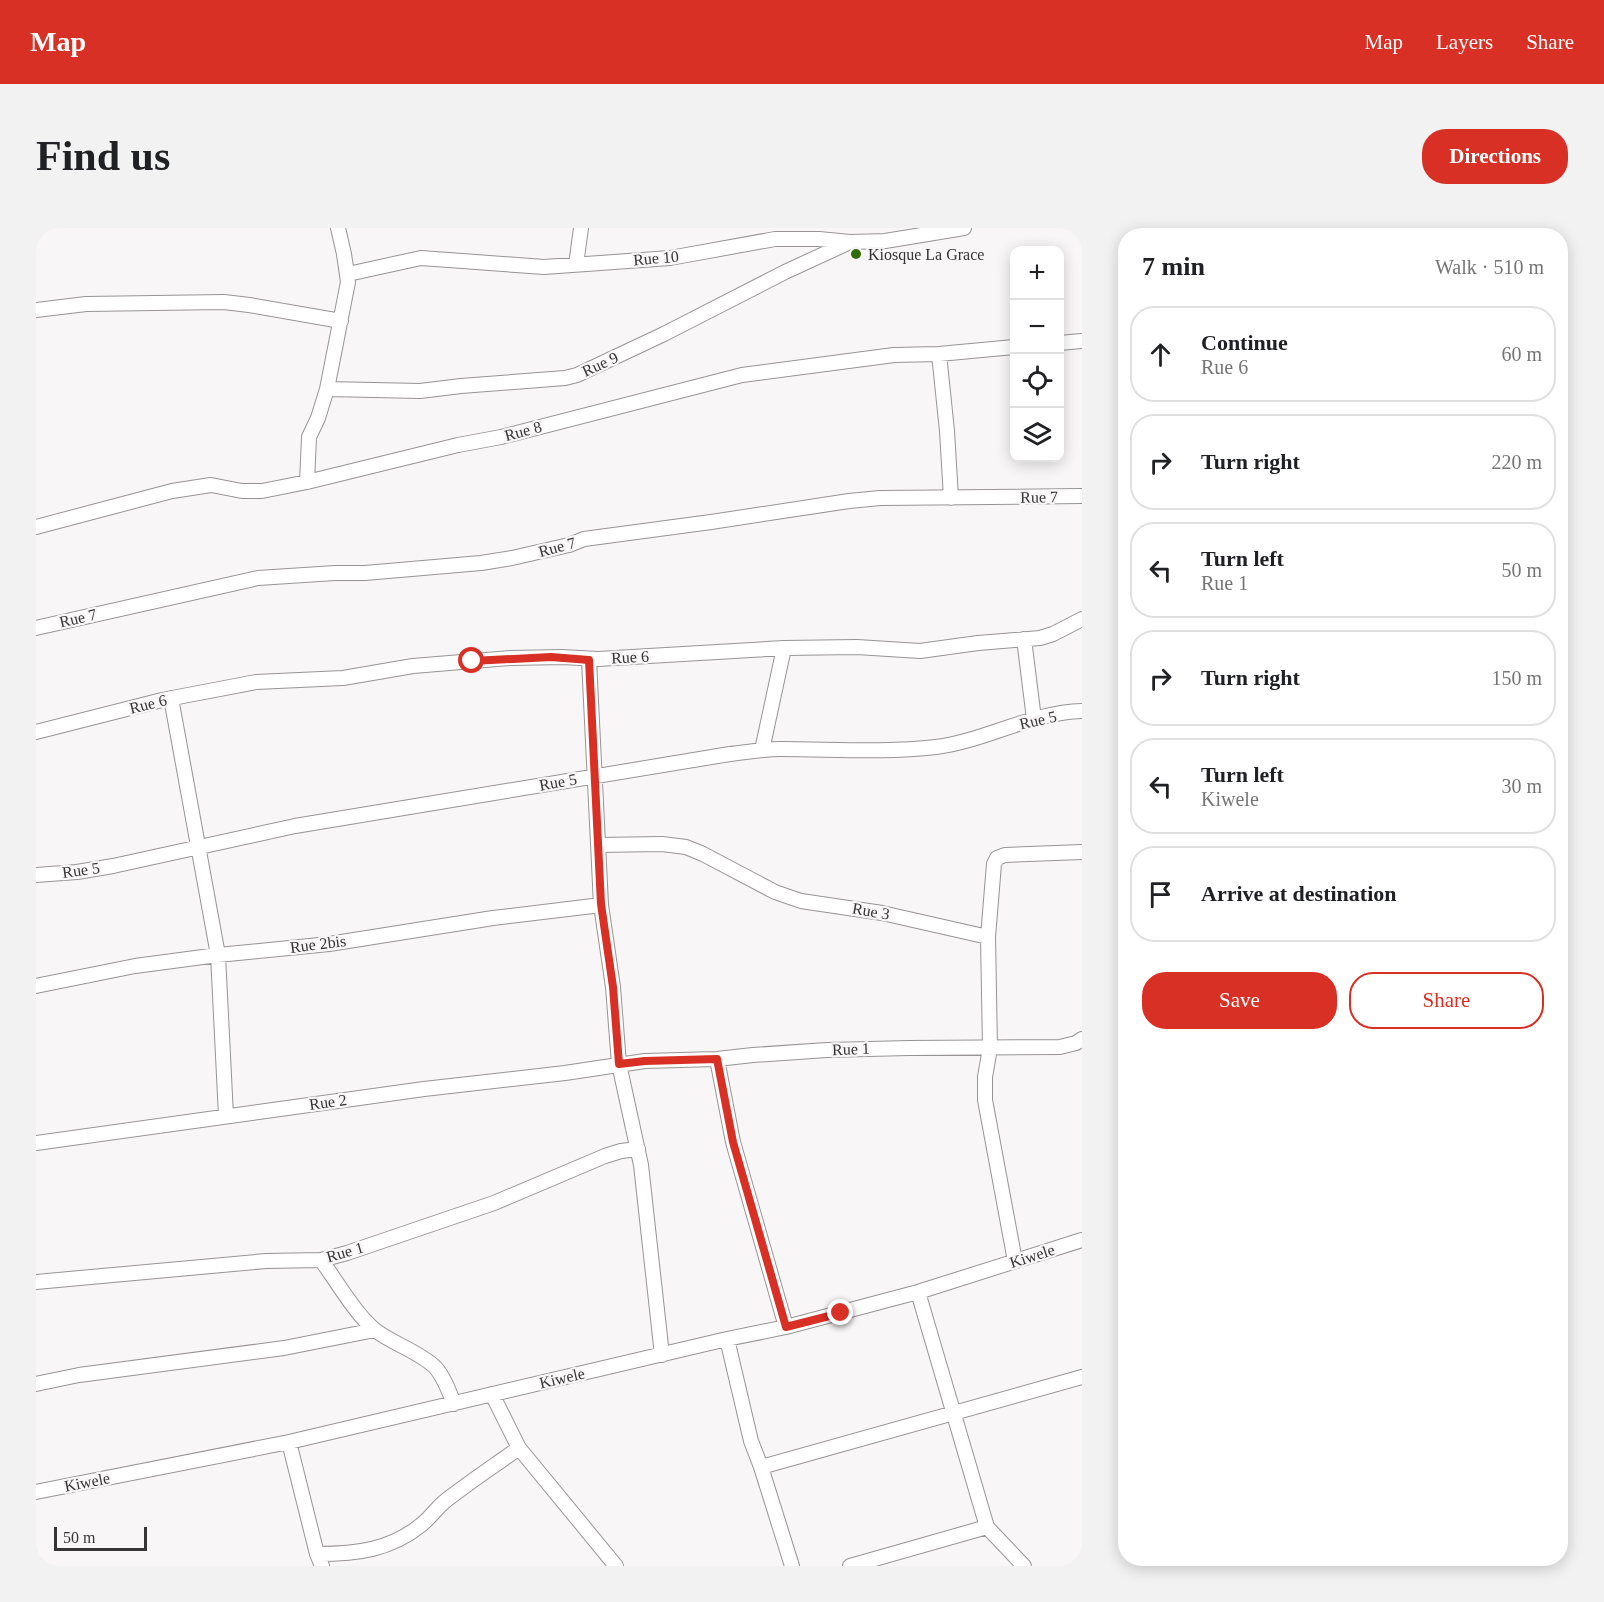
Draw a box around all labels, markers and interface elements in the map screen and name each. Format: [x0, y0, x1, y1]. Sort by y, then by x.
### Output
text: Map [30, 26, 86, 57]
text: Map [1365, 30, 1403, 54]
text: Layers [1436, 30, 1493, 54]
text: Share [1526, 30, 1574, 54]
button: Directions [1422, 129, 1568, 184]
text: Find us [36, 133, 170, 179]
place label: Kiosque La Grace [868, 246, 984, 264]
map controls [1010, 246, 1064, 462]
button: + [1010, 246, 1064, 300]
marker: Kiosque La Grace [849, 247, 863, 261]
street label: Rue 10 [632, 248, 680, 268]
text: 7 min [1142, 252, 1205, 281]
text: Walk · 510 m [1435, 256, 1544, 278]
button: − [1010, 300, 1064, 354]
text: Continue [1201, 330, 1288, 355]
icon: ahead [1144, 338, 1177, 371]
text: 60 m [1501, 343, 1542, 365]
street label: Rue 9 [579, 348, 621, 380]
button: locate [1010, 354, 1064, 408]
text: Rue 6 [1201, 356, 1248, 378]
button: layers [1010, 408, 1064, 462]
street label: Rue 8 [503, 418, 543, 444]
icon: right [1144, 446, 1177, 479]
text: Turn right [1201, 449, 1300, 474]
text: 220 m [1491, 451, 1542, 473]
street label: Rue 7 [1020, 488, 1058, 506]
street label: Rue 7 [537, 534, 577, 560]
text: Turn left [1201, 546, 1284, 571]
icon: left [1144, 554, 1177, 587]
text: 50 m [1501, 559, 1542, 581]
text: Rue 1 [1201, 572, 1248, 594]
street label: Rue 7 [58, 605, 98, 631]
route start [458, 647, 484, 673]
street label: Rue 6 [611, 648, 649, 666]
icon: right [1144, 662, 1177, 695]
text: Turn right [1201, 665, 1300, 690]
text: 150 m [1491, 667, 1542, 689]
street label: Rue 6 [128, 691, 168, 717]
street label: Rue 5 [1018, 707, 1058, 733]
text: Turn left [1201, 762, 1284, 787]
street label: Rue 5 [538, 770, 578, 794]
icon: left [1144, 770, 1177, 803]
text: 30 m [1501, 775, 1542, 797]
text: Kiwele [1201, 788, 1259, 810]
street label: Rue 5 [61, 859, 101, 881]
icon: arrive [1144, 878, 1177, 911]
text: Arrive at destination [1201, 881, 1397, 906]
street label: Rue 3 [851, 899, 891, 923]
street label: Rue 2bis [289, 932, 347, 956]
button: Save [1142, 972, 1337, 1029]
button: Share [1349, 972, 1544, 1029]
street label: Rue 1 [832, 1040, 870, 1058]
street label: Rue 2 [308, 1091, 348, 1113]
street label: Rue 1 [324, 1239, 366, 1265]
street label: Kiwele [1007, 1241, 1057, 1271]
route end [827, 1299, 853, 1325]
street label: Kiwele [538, 1365, 586, 1391]
street label: Kiwele [63, 1469, 111, 1495]
scale bar [54, 1524, 147, 1552]
text: 50 m [63, 1529, 95, 1546]

